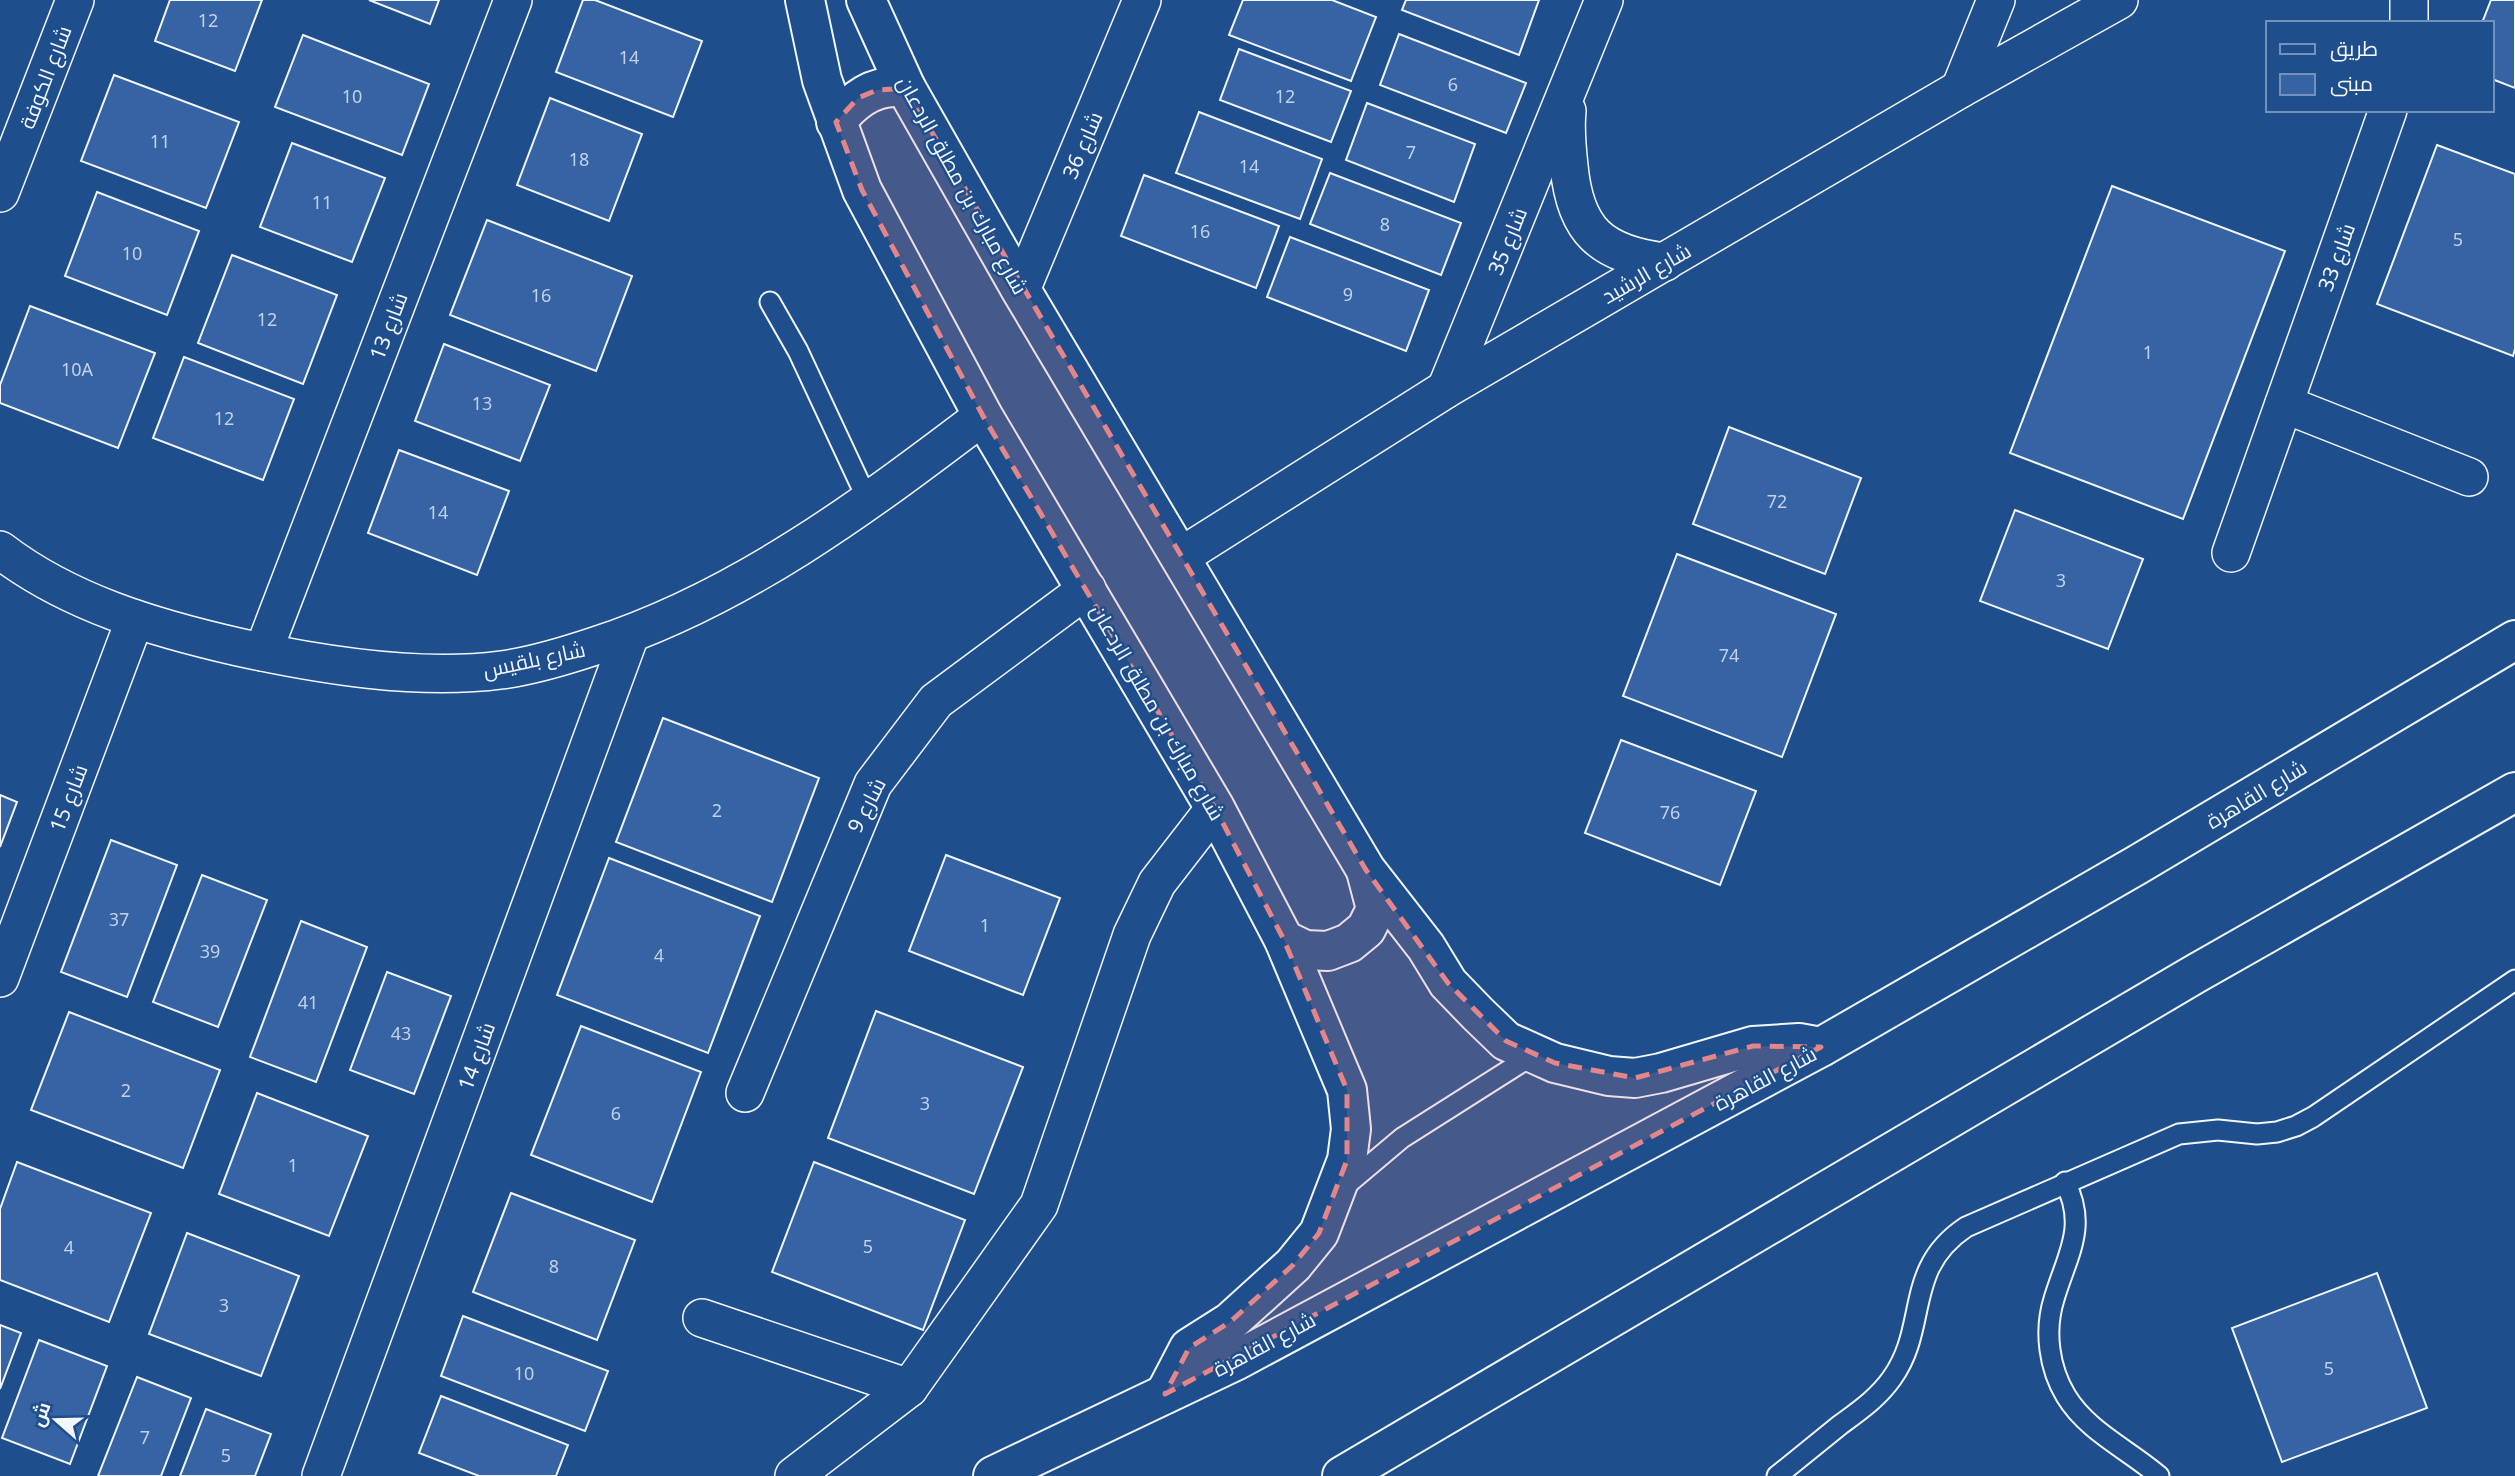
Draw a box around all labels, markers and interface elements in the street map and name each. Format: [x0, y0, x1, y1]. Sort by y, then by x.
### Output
house number: 12 [198, 8, 218, 32]
street label: شارع الكوفة [13, 21, 78, 133]
legend [2266, 21, 2494, 112]
text: طريق [2330, 34, 2378, 62]
house number: 14 [619, 45, 639, 69]
text: مبنى [2330, 69, 2373, 97]
street label: شارع مبارك بن مطلق الردعان [890, 71, 1035, 300]
house number: 6 [1448, 72, 1458, 96]
house number: 10 [342, 84, 362, 108]
house number: 12 [1275, 84, 1295, 108]
street label: شارع 36 [1055, 107, 1110, 183]
house number: 11 [150, 129, 170, 153]
house number: 7 [1406, 140, 1416, 164]
house number: 18 [569, 147, 589, 171]
house number: 14 [1239, 154, 1259, 178]
house number: 11 [312, 190, 332, 214]
street label: شارع 35 [1481, 203, 1534, 279]
house number: 8 [1380, 212, 1390, 236]
house number: 16 [1190, 219, 1210, 243]
street label: شارع 33 [2311, 219, 2362, 295]
house number: 5 [2453, 227, 2463, 251]
street label: شارع الرشيد [1596, 236, 1696, 311]
house number: 10 [122, 241, 142, 265]
house number: 9 [1343, 282, 1353, 306]
house number: 16 [531, 283, 551, 307]
street label: شارع 13 [362, 288, 415, 364]
house number: 12 [257, 307, 277, 331]
house number: 1 [2143, 340, 2153, 364]
house number: 10A [61, 357, 94, 381]
house number: 13 [472, 391, 492, 415]
house number: 12 [214, 406, 234, 430]
house number: 72 [1767, 489, 1787, 513]
house number: 14 [428, 500, 448, 524]
house number: 3 [2056, 568, 2066, 592]
street label: شارع مبارك بن مطلق الردعان [1084, 599, 1232, 826]
street label: شارع بلقيس [480, 634, 588, 684]
house number: 74 [1719, 643, 1739, 667]
street label: شارع القاهرة [2201, 753, 2312, 836]
street label: شارع 15 [42, 760, 95, 836]
street label: شارع 9 [840, 773, 893, 838]
house number: 2 [712, 798, 722, 822]
house number: 76 [1660, 800, 1680, 824]
house number: 37 [109, 907, 129, 931]
house number: 1 [980, 913, 990, 937]
house number: 39 [200, 939, 220, 963]
house number: 4 [654, 943, 664, 967]
house number: 41 [298, 990, 318, 1014]
street label: شارع 14 [451, 1018, 502, 1094]
house number: 43 [391, 1021, 411, 1045]
street label: شارع القاهرة [1709, 1039, 1822, 1118]
house number: 2 [121, 1078, 131, 1102]
house number: 3 [920, 1091, 930, 1115]
house number: 6 [611, 1101, 621, 1125]
house number: 1 [288, 1153, 298, 1177]
house number: 5 [863, 1234, 873, 1258]
house number: 4 [64, 1235, 74, 1259]
house number: 8 [549, 1254, 559, 1278]
house number: 3 [219, 1293, 229, 1317]
street label: شارع القاهرة [1208, 1305, 1321, 1384]
house number: 5 [2324, 1356, 2334, 1380]
house number: 10 [514, 1361, 534, 1385]
north arrow [21, 1385, 91, 1455]
text: ش [24, 1398, 56, 1430]
house number: 7 [140, 1425, 150, 1449]
house number: 5 [221, 1443, 231, 1467]

